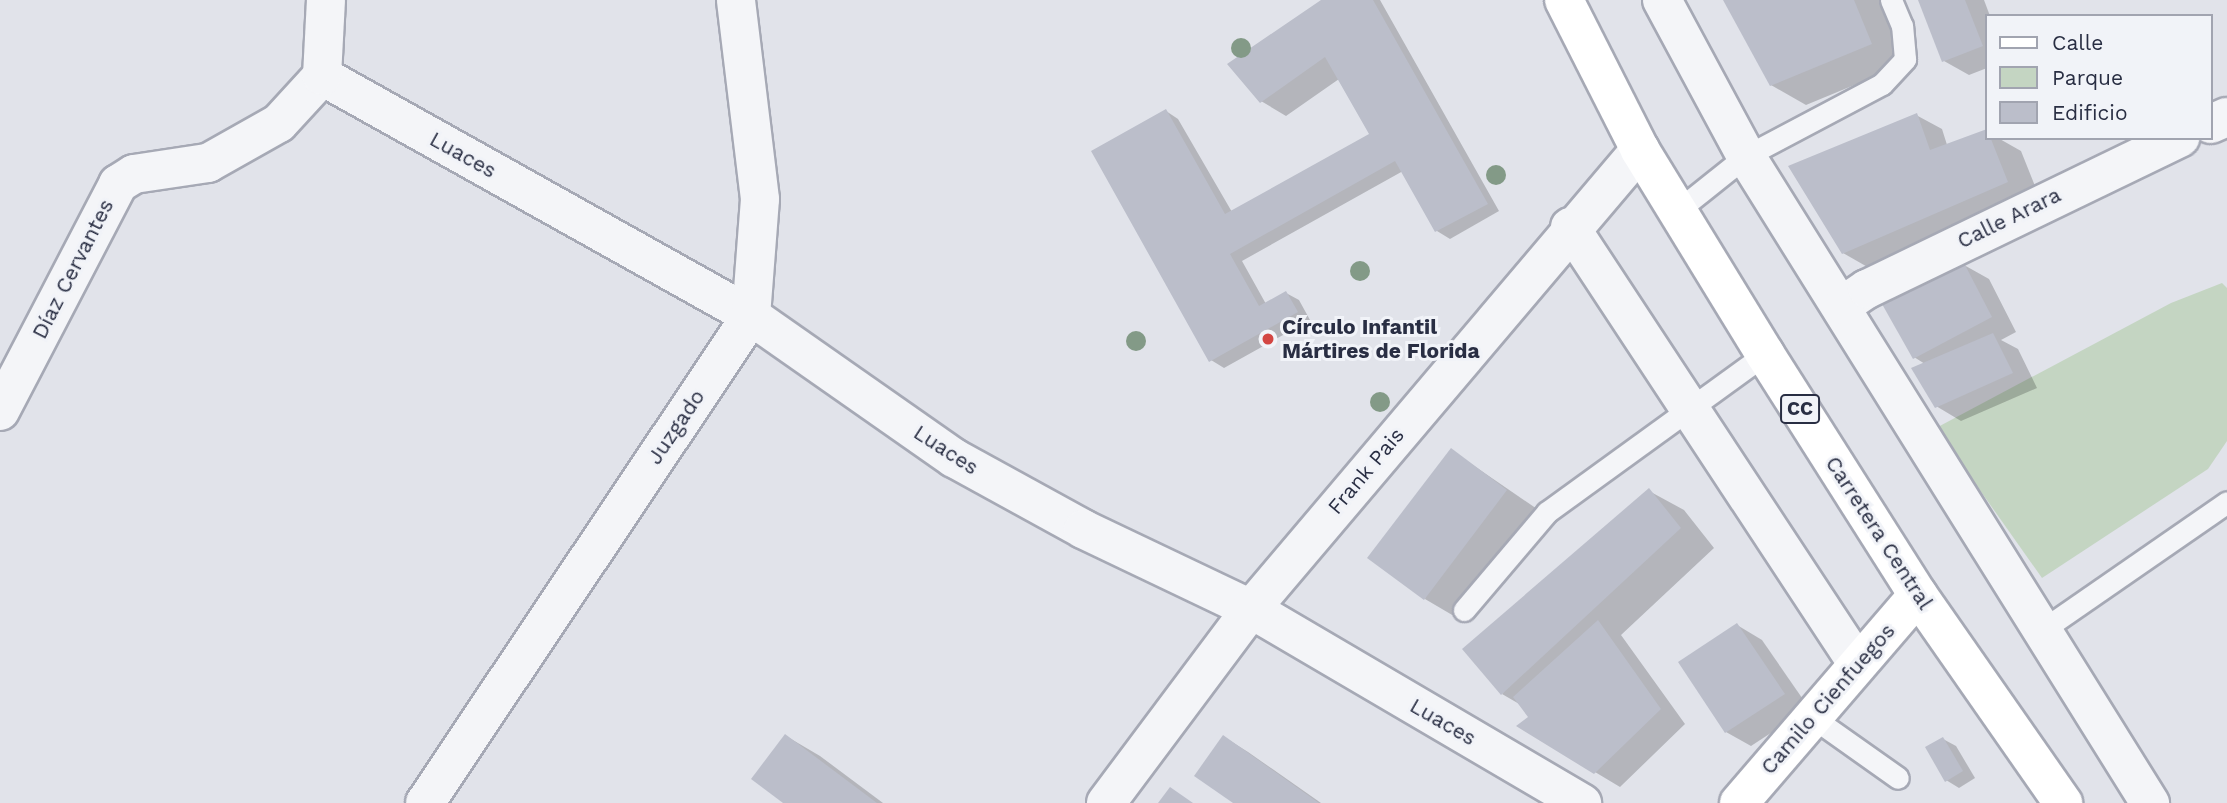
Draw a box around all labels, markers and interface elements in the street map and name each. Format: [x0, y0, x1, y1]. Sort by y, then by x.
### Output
legend [1986, 14, 2213, 140]
text: Calle [2052, 30, 2103, 55]
text: Parque [2052, 65, 2123, 90]
text: Edificio [2052, 100, 2128, 125]
street label: Luaces [425, 126, 501, 184]
street label: Calle Arara [1953, 182, 2065, 254]
street label: Díaz Cervantes [27, 195, 119, 343]
place label: Círculo Infantil Mártires de Florida [1282, 314, 1480, 364]
marker: Círculo Infantil Mártires de Florida [1260, 331, 1276, 347]
street label: Juzgado [642, 385, 710, 469]
road number: CC [1779, 394, 1821, 424]
street label: Luaces [909, 420, 983, 480]
street label: Frank Pais [1322, 422, 1410, 520]
street label: Carretera Central [1820, 452, 1938, 614]
street label: Camilo Cienfuegos [1756, 619, 1900, 779]
street label: Luaces [1405, 693, 1481, 751]

